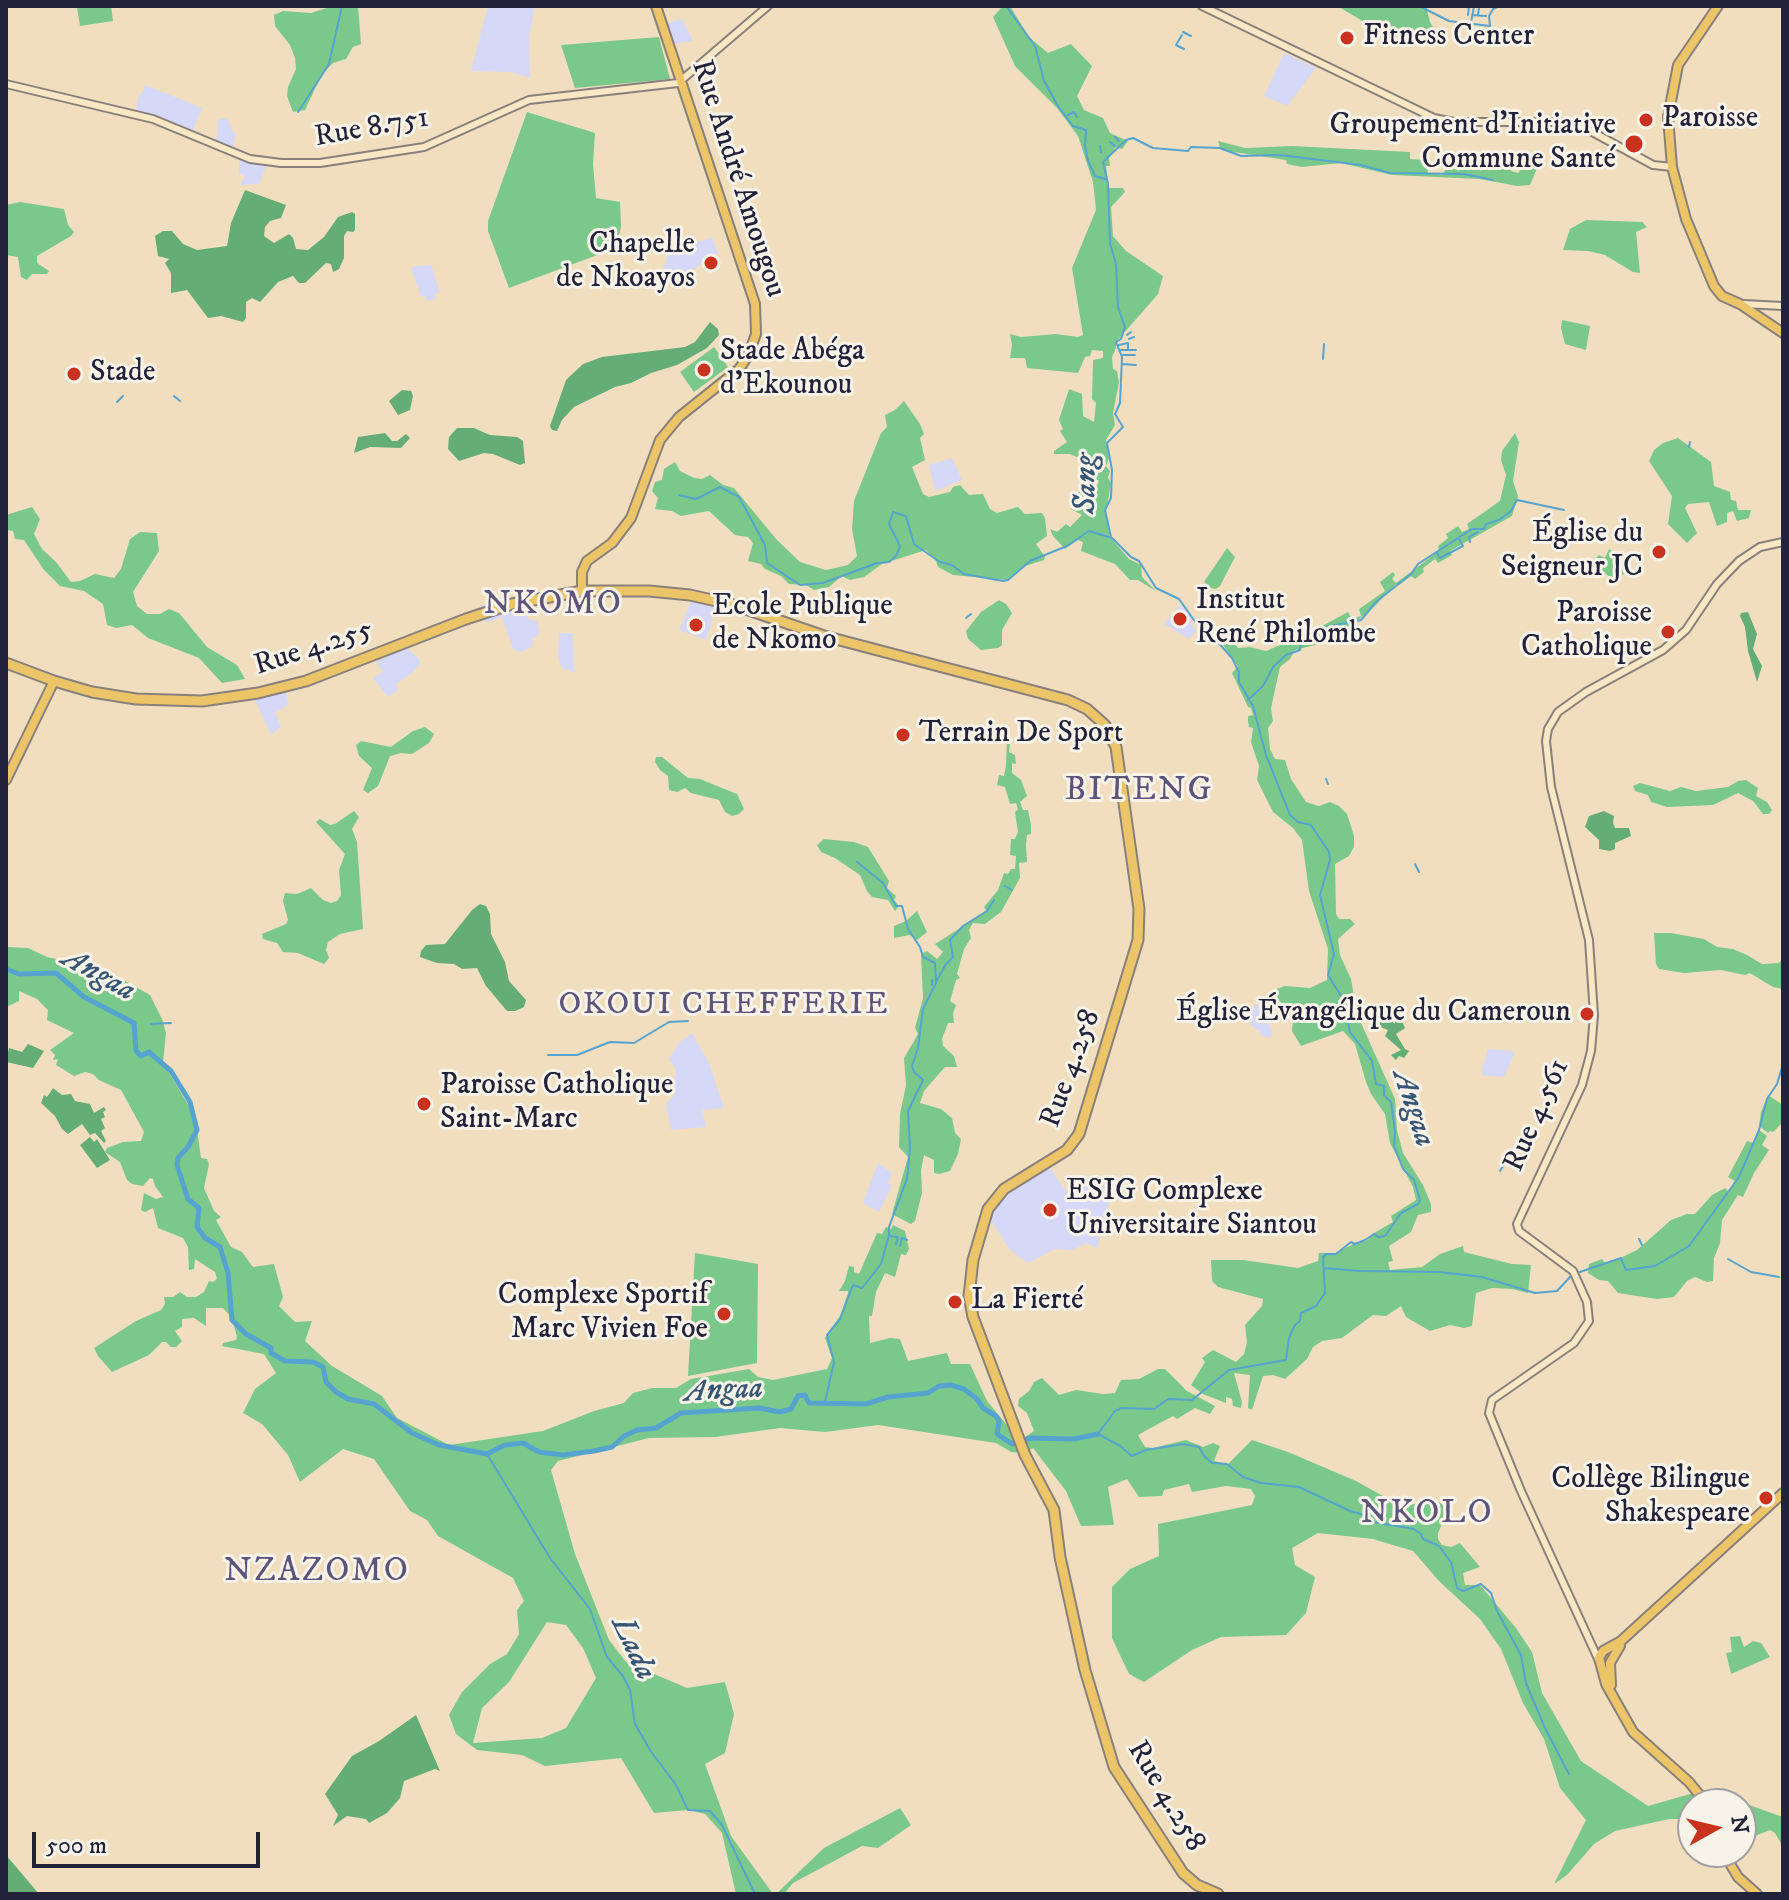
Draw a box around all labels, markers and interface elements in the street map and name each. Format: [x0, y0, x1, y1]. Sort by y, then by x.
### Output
place label: Fitness Center [1363, 20, 1534, 56]
marker: Fitness Center [1338, 29, 1356, 47]
street label: Rue André Amougou [682, 56, 792, 302]
street label: Rue 8.751 [312, 101, 432, 157]
place label: Paroisse [1662, 102, 1758, 138]
place label: Groupement d'Initiative Commune Santé [1330, 109, 1616, 180]
marker: Paroisse [1637, 111, 1655, 129]
marker: Groupement d'Initiative Commune Santé [1623, 133, 1645, 155]
place label: Chapelle de Nkoayos [556, 228, 695, 298]
marker: Chapelle de Nkoayos [702, 254, 720, 272]
place label: Stade Abéga d'Ekounou [720, 335, 865, 406]
place label: Stade [90, 356, 155, 392]
marker: Stade Abéga d'Ekounou [695, 361, 713, 379]
marker: Stade [65, 365, 83, 383]
water label: Sang [1068, 453, 1108, 515]
place label: Église du Seigneur JC [1501, 517, 1643, 588]
marker: Église du Seigneur JC [1650, 543, 1668, 561]
place label: Institut René Philombe [1196, 584, 1376, 654]
district label: NKOMO [483, 586, 623, 626]
place label: Ecole Publique de Nkomo [712, 590, 893, 660]
place label: Paroisse Catholique [1521, 597, 1652, 668]
marker: Institut René Philombe [1171, 610, 1189, 628]
street label: Rue 4.255 [250, 613, 378, 685]
marker: Ecole Publique de Nkomo [687, 616, 705, 634]
marker: Paroisse Catholique [1659, 623, 1677, 641]
place label: Terrain De Sport [919, 717, 1123, 753]
marker: Terrain De Sport [894, 726, 912, 744]
district label: BITENG [1065, 772, 1213, 812]
water label: Angaa [55, 940, 141, 1012]
district label: OKOUI CHEFFERIE [558, 987, 890, 1025]
place label: Église Évangélique du Cameroun [1176, 996, 1571, 1032]
street label: Rue 4.258 [1034, 1005, 1110, 1133]
marker: Église Évangélique du Cameroun [1578, 1005, 1596, 1023]
street label: Rue 4.561 [1497, 1054, 1579, 1178]
water label: Angaa [1382, 1066, 1442, 1152]
place label: Paroisse Catholique Saint-Marc [440, 1069, 673, 1140]
marker: Paroisse Catholique Saint-Marc [415, 1095, 433, 1113]
place label: ESIG Complexe Universitaire Siantou [1066, 1175, 1317, 1246]
marker: ESIG Complexe Universitaire Siantou [1041, 1201, 1059, 1219]
place label: Complexe Sportif Marc Vivien Foe [498, 1279, 708, 1350]
place label: La Fierté [971, 1284, 1084, 1320]
marker: La Fierté [946, 1293, 964, 1311]
marker: Complexe Sportif Marc Vivien Foe [715, 1305, 733, 1323]
water label: Angaa [684, 1371, 764, 1413]
place label: Collège Bilingue Shakespeare [1551, 1463, 1750, 1534]
marker: Collège Bilingue Shakespeare [1757, 1489, 1775, 1507]
district label: NKOLO [1360, 1495, 1494, 1535]
district label: NZAZOMO [224, 1553, 410, 1593]
water label: Lada [601, 1611, 663, 1687]
street label: Rue 4.258 [1118, 1735, 1212, 1859]
north arrow [1677, 1788, 1757, 1868]
text: N [1725, 1814, 1754, 1836]
scale bar [36, 1816, 264, 1866]
text: 500 m [46, 1831, 107, 1861]

